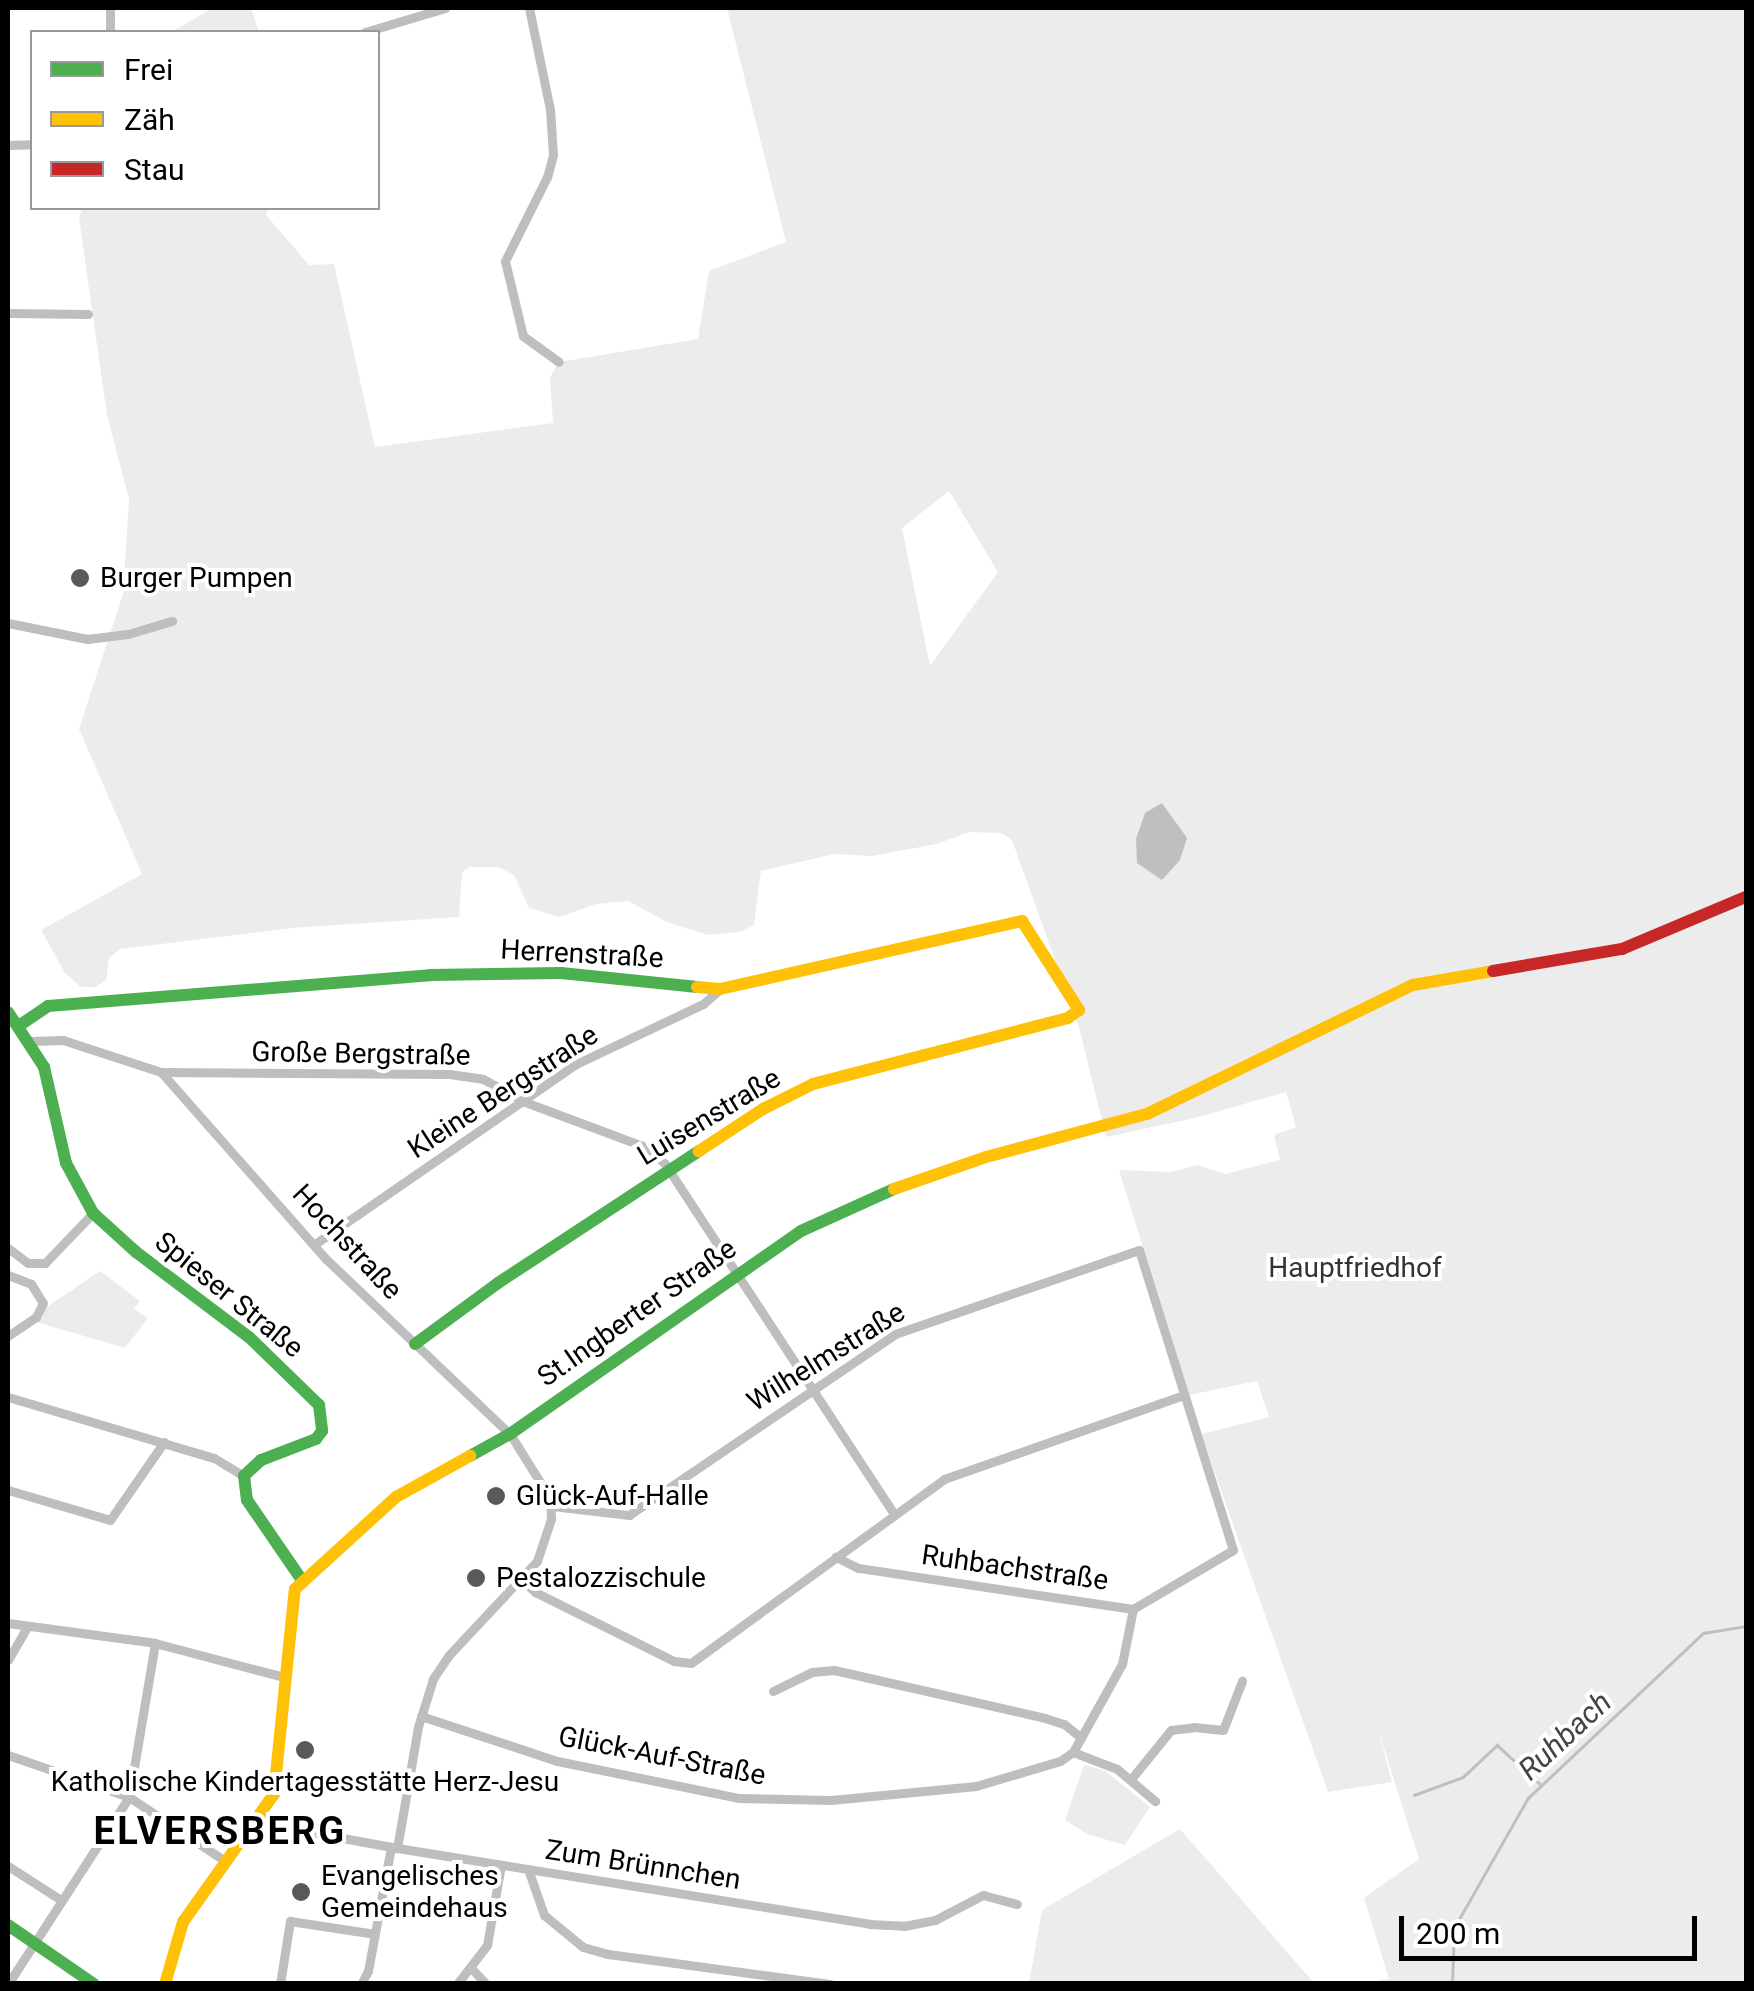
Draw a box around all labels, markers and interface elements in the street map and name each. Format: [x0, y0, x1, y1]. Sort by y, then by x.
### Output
legend [30, 30, 380, 210]
text: Frei [124, 52, 173, 87]
text: Zäh [124, 102, 175, 137]
text: Stau [124, 152, 184, 187]
place label: Burger Pumpen [100, 561, 293, 595]
marker: Burger Pumpen [69, 567, 91, 589]
street label: Herrenstraße [500, 933, 664, 975]
street label: Kleine Bergstraße [402, 1018, 604, 1166]
street label: Große Bergstraße [251, 1035, 471, 1073]
street label: Luisenstraße [631, 1061, 787, 1173]
street label: Hochstraße [285, 1177, 409, 1307]
street label: Spieser Straße [148, 1225, 310, 1365]
street label: St.Ingberter Straße [531, 1232, 743, 1394]
park label: Hauptfriedhof [1268, 1251, 1442, 1285]
street label: Wilhelmstraße [741, 1295, 911, 1419]
place label: Glück-Auf-Halle [516, 1479, 709, 1513]
marker: Glück-Auf-Halle [485, 1485, 507, 1507]
street label: Ruhbachstraße [919, 1538, 1111, 1598]
place label: Pestalozzischule [496, 1561, 706, 1595]
marker: Pestalozzischule [465, 1567, 487, 1589]
water label: Ruhbach [1511, 1684, 1619, 1788]
street label: Glück-Auf-Straße [556, 1719, 768, 1793]
marker: Katholische Kindertagesstätte Herz-Jesu [294, 1739, 316, 1761]
place label: Katholische Kindertagesstätte Herz-Jesu [51, 1765, 559, 1799]
district label: ELVERSBERG [93, 1809, 347, 1855]
street label: Zum Brünnchen [543, 1833, 743, 1897]
place label: Evangelisches Gemeindehaus [321, 1859, 508, 1925]
marker: Evangelisches Gemeindehaus [290, 1881, 312, 1903]
scale bar [1404, 1896, 1702, 1958]
text: 200 m [1416, 1916, 1500, 1951]

